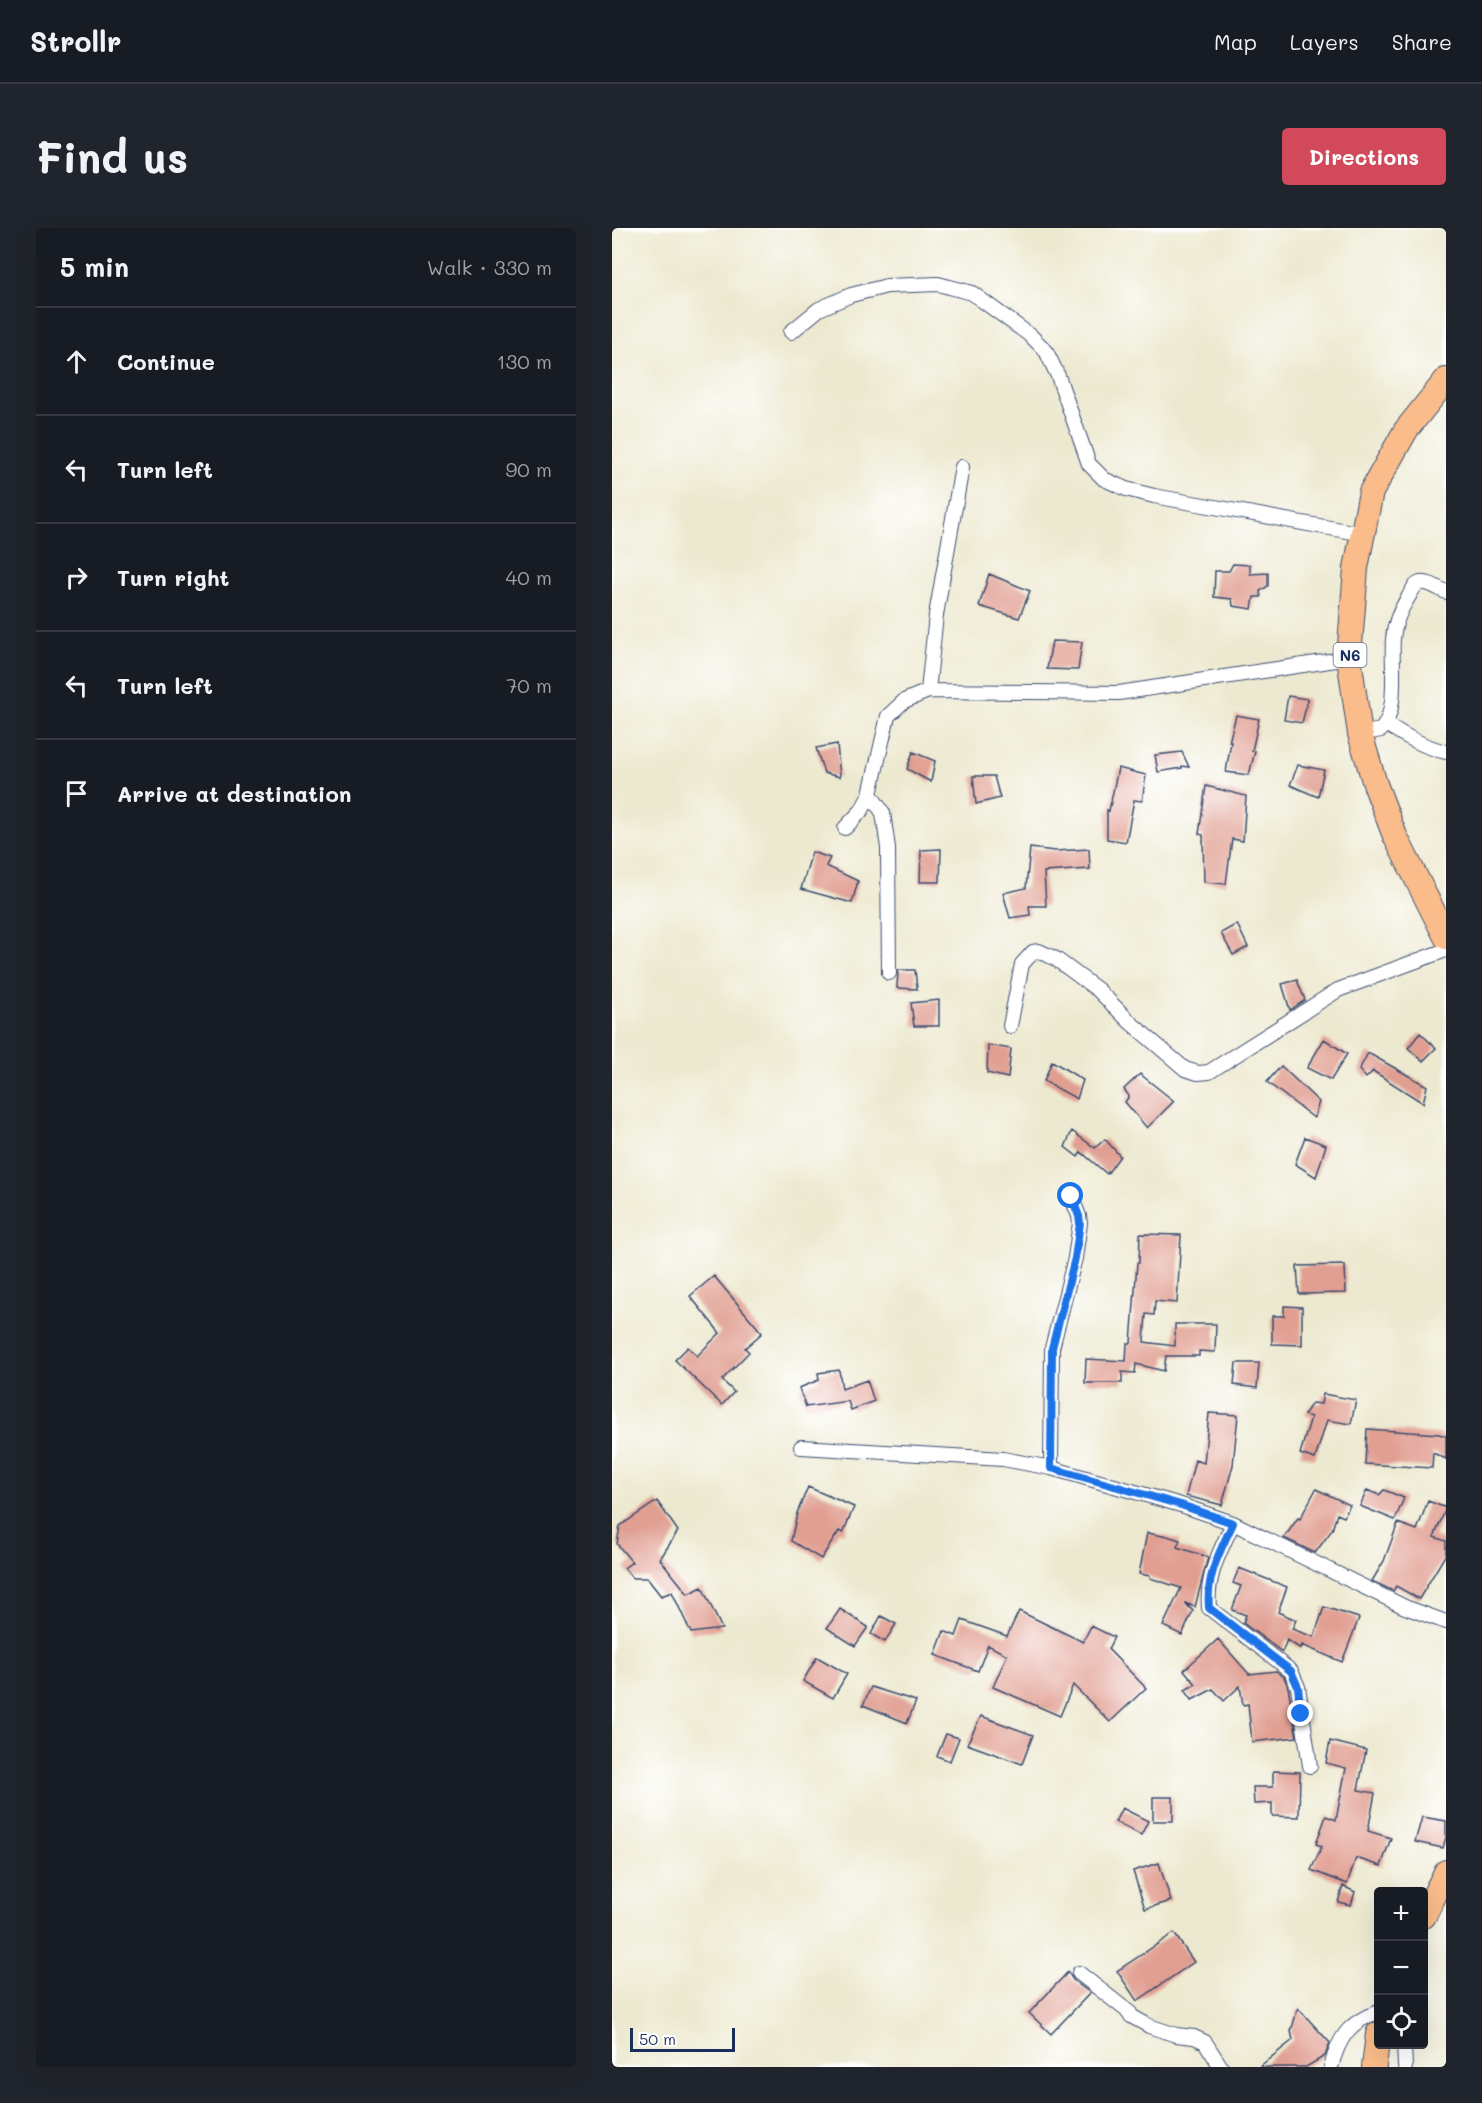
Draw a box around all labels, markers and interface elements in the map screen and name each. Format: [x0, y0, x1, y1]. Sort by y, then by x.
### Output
text: Strollr [30, 23, 121, 59]
text: Map [1214, 28, 1257, 55]
text: Layers [1290, 28, 1359, 55]
text: Share [1392, 28, 1452, 55]
button: Directions [1282, 128, 1446, 185]
text: Find us [36, 129, 188, 184]
text: 5 min [60, 250, 129, 284]
text: Walk · 330 m [427, 254, 552, 280]
icon: ahead [60, 345, 93, 378]
text: Continue [117, 347, 215, 376]
text: 130 m [497, 348, 552, 374]
icon: left [60, 453, 93, 486]
text: Turn left [117, 455, 213, 484]
text: 90 m [506, 456, 552, 482]
icon: right [60, 561, 93, 594]
text: Turn right [117, 563, 229, 592]
text: 40 m [506, 564, 552, 590]
road number: N6 [1334, 643, 1366, 667]
icon: left [60, 669, 93, 702]
text: Turn left [117, 671, 213, 700]
text: 70 m [506, 672, 552, 698]
icon: arrive [60, 777, 93, 810]
text: Arrive at destination [117, 779, 352, 808]
route start [1057, 1182, 1083, 1208]
route end [1287, 1700, 1313, 1726]
map controls [1374, 1887, 1428, 2049]
button: + [1374, 1887, 1428, 1941]
button: − [1374, 1941, 1428, 1995]
button: locate [1374, 1995, 1428, 2049]
scale bar [630, 2025, 735, 2052]
text: 50 m [639, 2028, 676, 2049]

